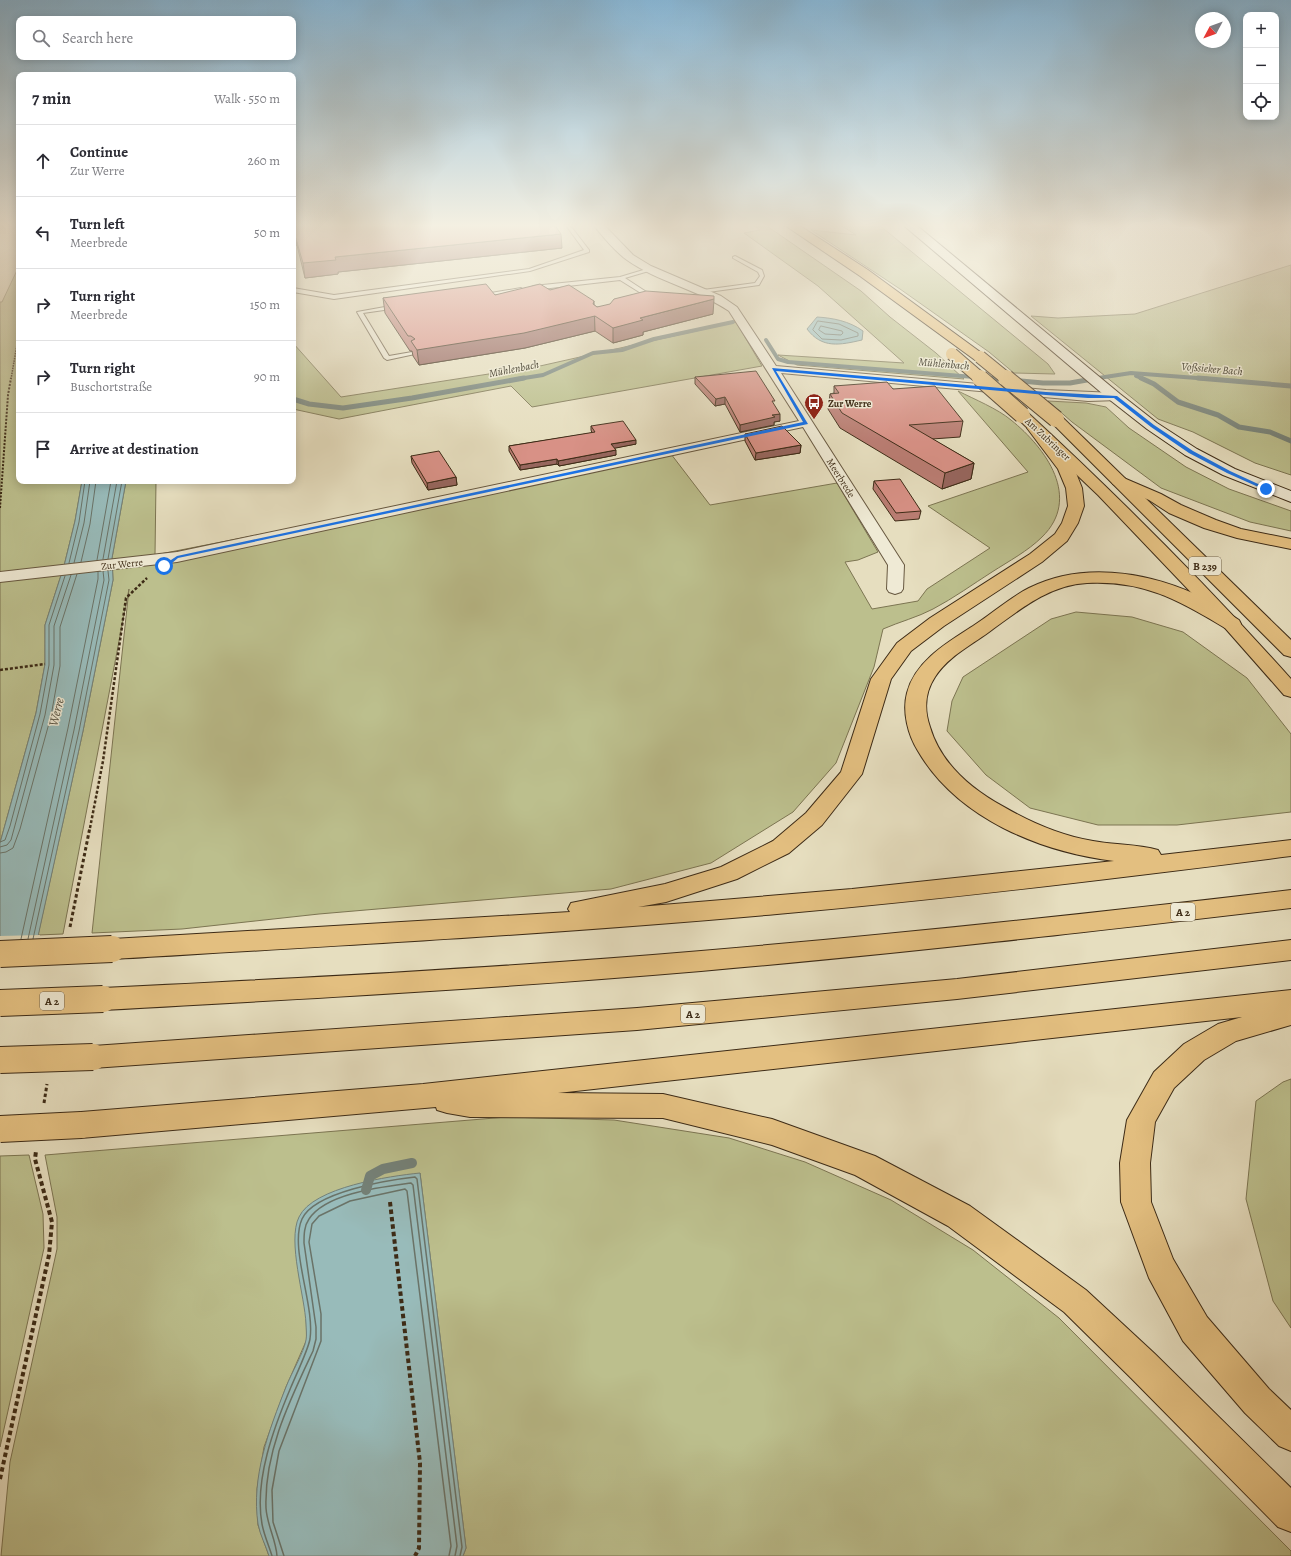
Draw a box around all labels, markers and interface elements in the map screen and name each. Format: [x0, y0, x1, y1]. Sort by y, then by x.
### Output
north arrow [1195, 12, 1231, 48]
map controls [1243, 12, 1279, 120]
button: + [1243, 12, 1279, 48]
search box [16, 16, 296, 60]
icon: search [30, 27, 52, 49]
text: Search here [62, 28, 133, 48]
button: − [1243, 48, 1279, 84]
button: locate [1243, 84, 1279, 120]
text: 7 min [32, 87, 71, 110]
text: Walk · 550 m [214, 90, 280, 107]
text: Continue [70, 142, 128, 162]
icon: ahead [32, 150, 54, 172]
text: 260 m [247, 152, 280, 169]
text: Zur Werre [70, 162, 124, 179]
text: Turn left [70, 214, 125, 234]
icon: left [32, 222, 54, 244]
text: 50 m [254, 224, 280, 241]
text: Meerbrede [70, 234, 127, 251]
text: Turn right [70, 286, 135, 306]
icon: right [32, 294, 54, 316]
text: 150 m [250, 296, 280, 313]
text: Meerbrede [70, 306, 127, 323]
water label: Mühlenbach [918, 354, 970, 374]
water label: Mühlenbach [488, 357, 540, 381]
text: Turn right [70, 358, 135, 378]
water label: Voßsieker Bach [1181, 359, 1243, 379]
icon: right [32, 366, 54, 388]
text: 90 m [254, 368, 280, 385]
text: Buschortstraße [70, 378, 152, 395]
bus stop icon: Zur Werre [803, 392, 825, 420]
place label: Zur Werre [828, 397, 872, 410]
street label: Am Zubringer [1022, 414, 1074, 463]
icon: arrive [32, 438, 54, 460]
text: Arrive at destination [70, 439, 199, 459]
street label: Meerbrede [824, 456, 858, 501]
route end [1257, 480, 1275, 498]
street label: Zur Werre [100, 555, 144, 573]
route start [155, 557, 173, 575]
road number: B 239 [1189, 557, 1221, 575]
water label: Werre [44, 696, 68, 728]
road number: A 2 [1171, 903, 1195, 921]
road number: A 2 [40, 992, 64, 1010]
road number: A 2 [681, 1005, 705, 1023]

